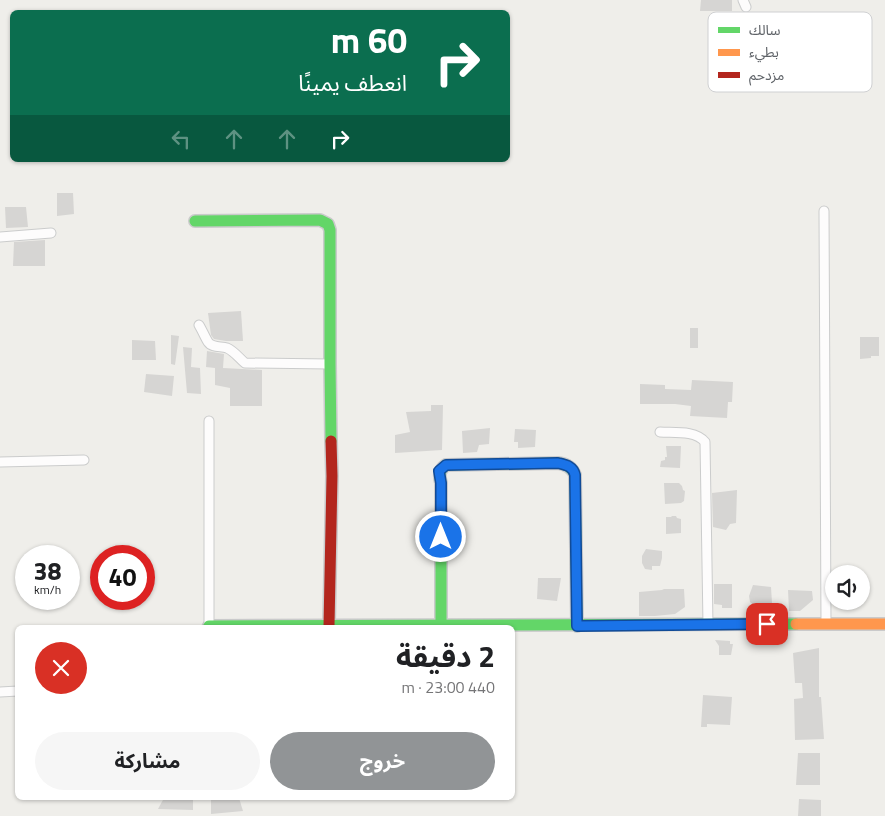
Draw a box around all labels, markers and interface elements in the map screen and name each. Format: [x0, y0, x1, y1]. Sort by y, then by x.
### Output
legend [708, 12, 872, 92]
text: 60 m [331, 13, 407, 67]
text: سالك [749, 19, 781, 40]
icon: right [425, 30, 490, 95]
text: بطيء [749, 41, 779, 63]
text: مزدحم [749, 64, 784, 86]
text: انعطف يمينًا [298, 66, 407, 100]
icon: left [167, 125, 195, 153]
icon: ahead [220, 125, 248, 153]
icon: ahead [273, 125, 301, 153]
icon: right [326, 125, 354, 153]
position arrow [414, 510, 466, 562]
speed limit sign: 40 [90, 545, 155, 610]
text: 38 [33, 552, 62, 590]
map controls [825, 565, 870, 610]
button: sound [825, 565, 870, 610]
text: km/h [34, 580, 61, 599]
pin [746, 603, 788, 645]
icon: arrive [753, 610, 781, 638]
text: 2 دقيقة [396, 633, 495, 679]
button: close [35, 642, 87, 694]
text: 440 m · 23:00 [401, 675, 495, 699]
button: مشاركة [35, 732, 260, 790]
button: خروج [270, 732, 495, 790]

